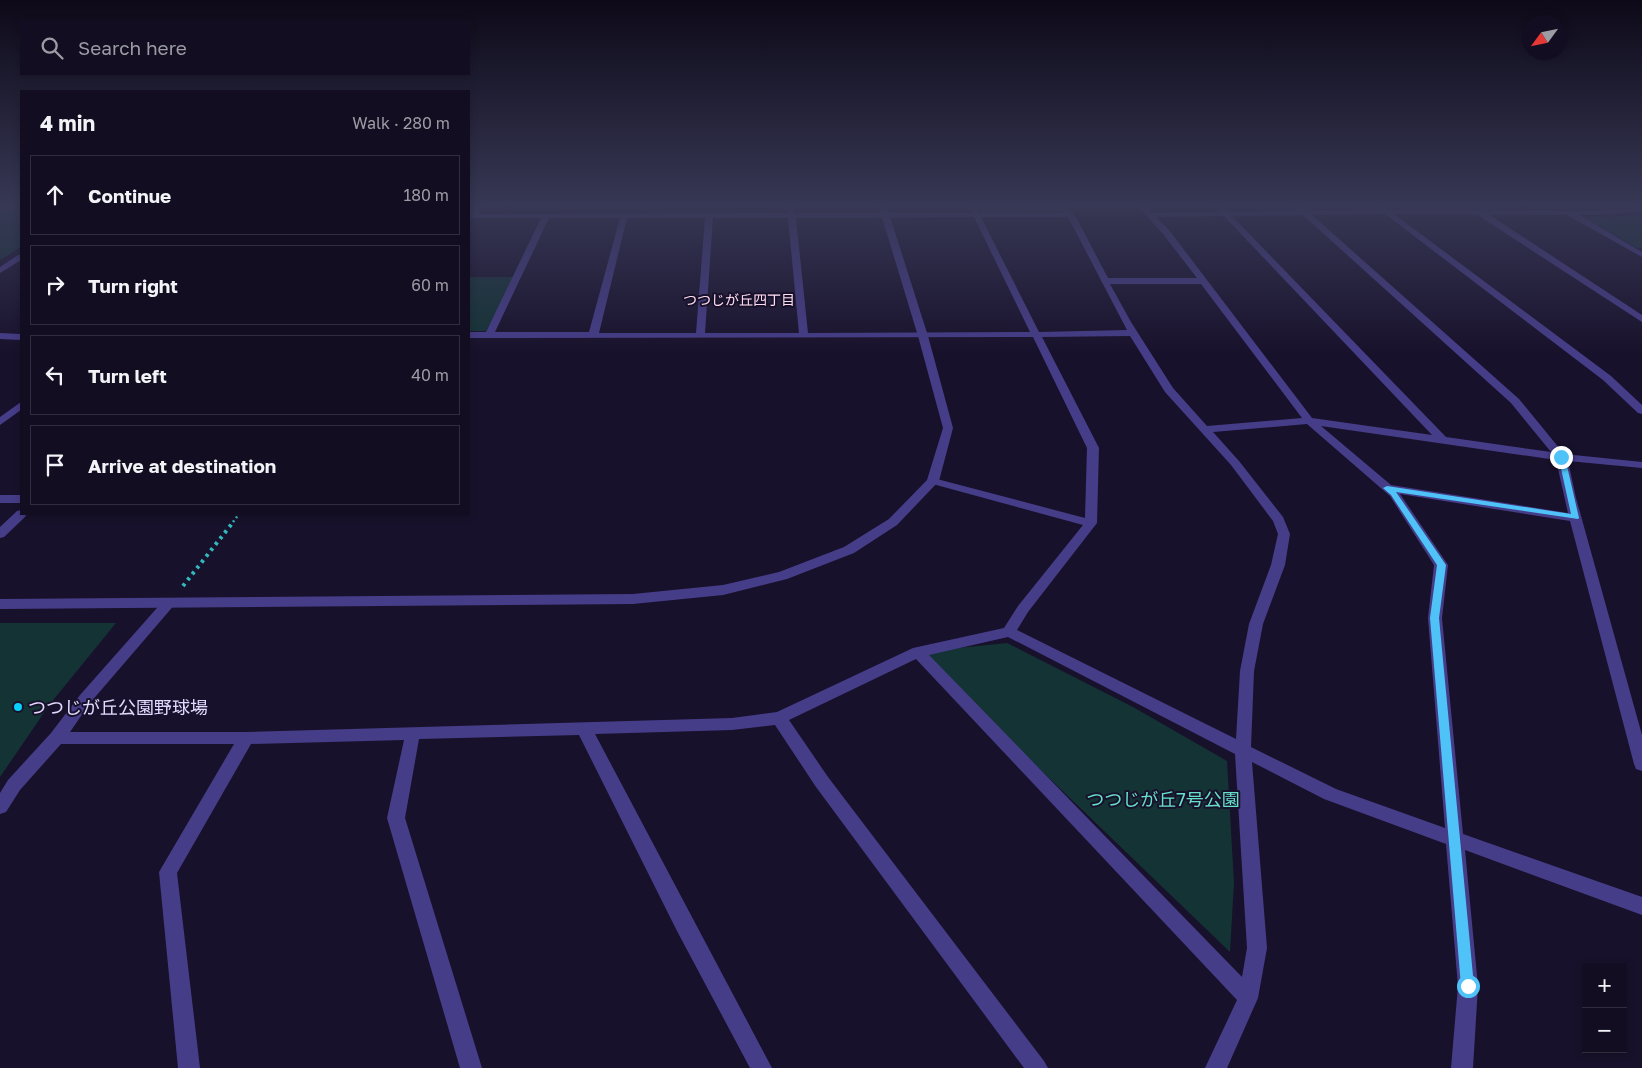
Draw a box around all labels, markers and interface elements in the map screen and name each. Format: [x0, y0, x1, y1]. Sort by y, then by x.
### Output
north arrow [1522, 15, 1567, 60]
search box [20, 20, 470, 75]
icon: search [38, 34, 66, 62]
text: Search here [78, 36, 187, 59]
text: 4 min [40, 110, 95, 136]
text: Walk · 280 m [352, 113, 450, 133]
icon: ahead [41, 181, 69, 209]
text: Continue [88, 184, 171, 207]
text: 180 m [403, 185, 449, 205]
icon: right [41, 271, 69, 299]
text: Turn right [88, 274, 178, 297]
text: 60 m [411, 275, 449, 295]
district label: つつじが丘四丁目 [683, 291, 795, 308]
icon: left [41, 361, 69, 389]
text: Turn left [88, 364, 167, 387]
text: 40 m [411, 365, 449, 385]
route end [1550, 446, 1573, 469]
icon: arrive [41, 451, 69, 479]
text: Arrive at destination [88, 454, 276, 477]
place label: つつじが丘公園野球場 [28, 696, 208, 718]
marker: つつじが丘公園野球場 [12, 701, 24, 713]
park label: つつじが丘7号公園 [1086, 788, 1240, 810]
map controls [1582, 963, 1627, 1053]
button: + [1582, 963, 1627, 1008]
route start [1457, 975, 1480, 998]
button: − [1582, 1008, 1627, 1053]

